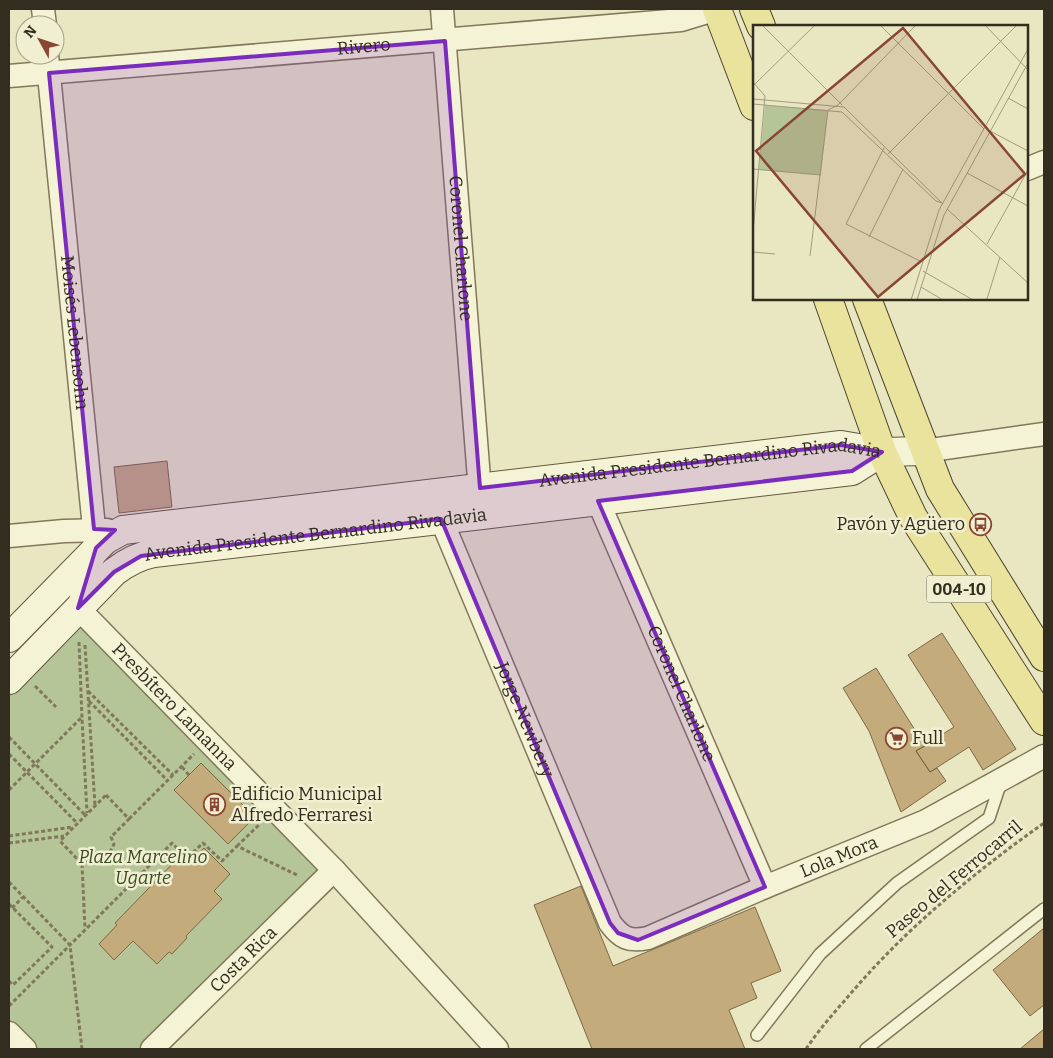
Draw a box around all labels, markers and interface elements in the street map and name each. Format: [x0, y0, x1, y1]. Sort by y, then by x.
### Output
north arrow [15, 15, 65, 65]
text: N [20, 22, 41, 42]
inset map [753, 25, 1028, 300]
street label: Rivero [336, 33, 391, 60]
street label: Coronel Charlone [444, 175, 478, 322]
street label: Moisés Lebensohn [56, 254, 93, 411]
street label: Avenida Presidente Bernardino Rivadavia [538, 434, 883, 492]
street label: Avenida Presidente Bernardino Rivadavia [142, 504, 488, 566]
bus stop icon: Pavón y Agüero [969, 512, 993, 536]
place label: Pavón y Agüero [836, 513, 965, 535]
road number: 004-10 [926, 576, 992, 602]
street label: Coronel Charlone [642, 622, 720, 765]
street label: Presbítero Lamanna [107, 638, 242, 775]
street label: Jorge Newbery [491, 658, 559, 781]
supermarket icon: Full [884, 726, 908, 750]
place label: Full [912, 727, 943, 749]
place label: Edificio Municipal Alfredo Ferraresi [231, 783, 382, 826]
building icon: Edificio Municipal Alfredo Ferraresi [203, 792, 227, 816]
street label: Paseo del Ferrocarril [881, 816, 1027, 942]
street label: Lola Mora [797, 831, 881, 882]
park label: Plaza Marcelino Ugarte [78, 846, 208, 889]
street label: Costa Rica [205, 921, 282, 997]

